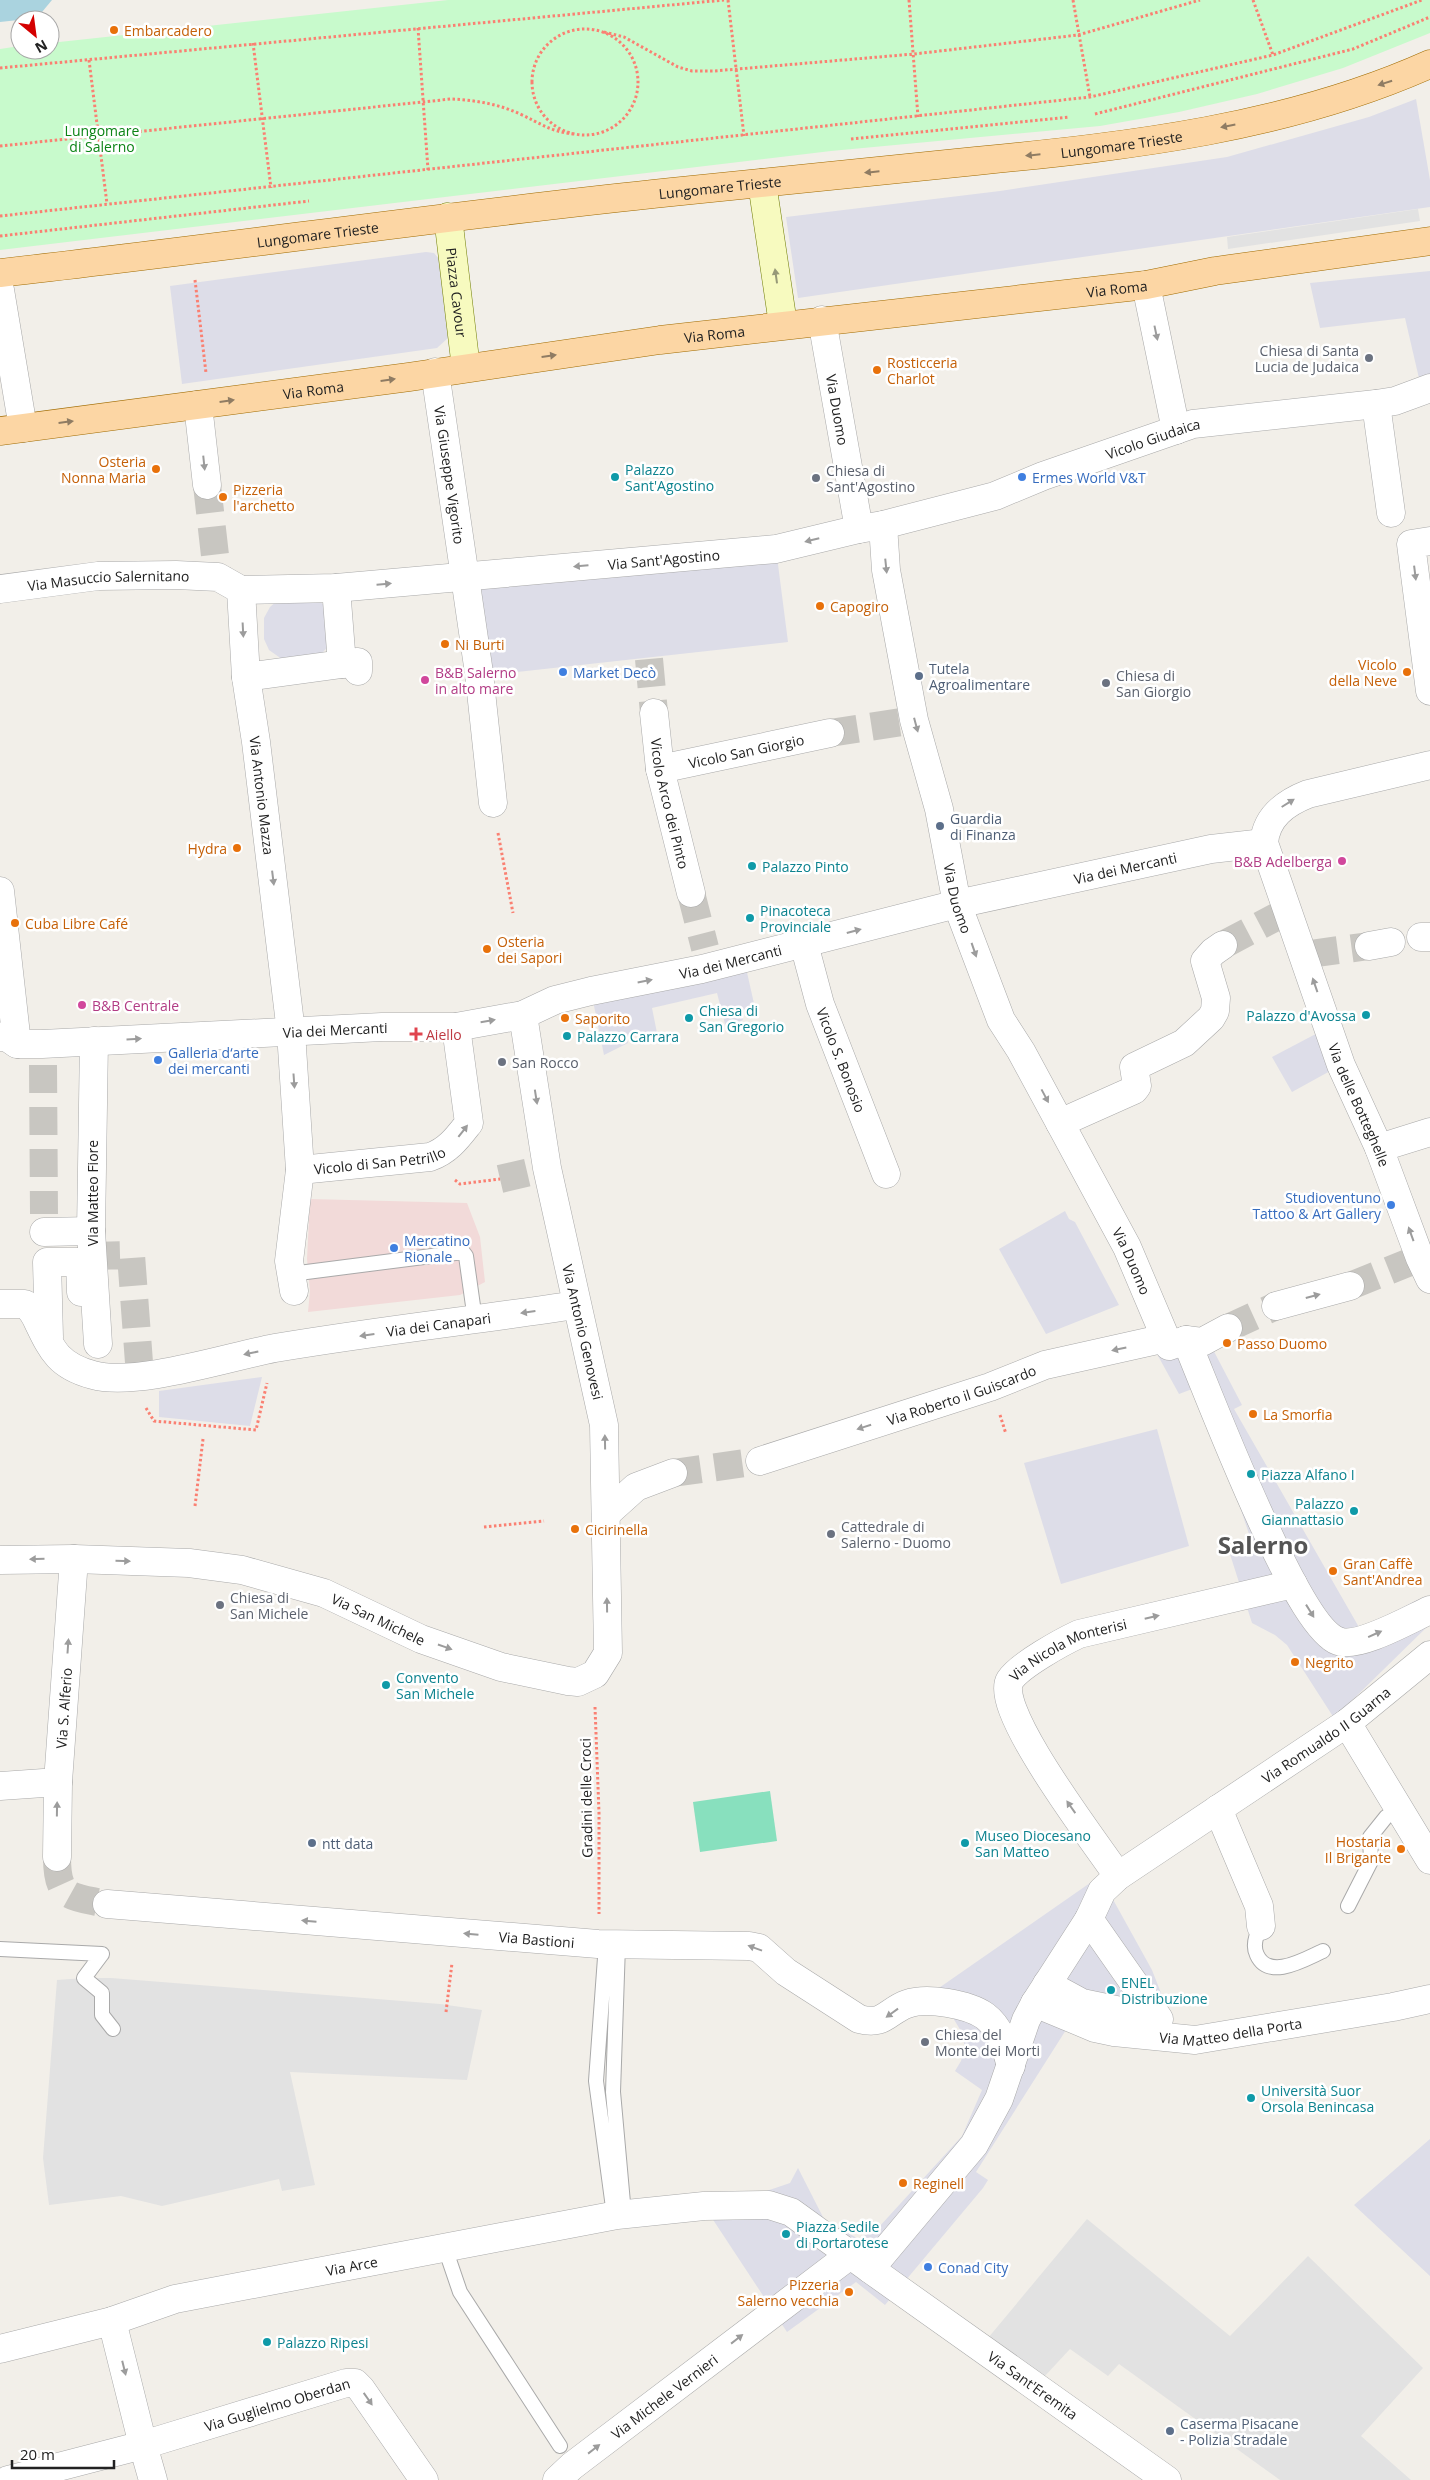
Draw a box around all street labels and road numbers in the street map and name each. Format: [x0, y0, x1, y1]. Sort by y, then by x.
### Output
street label: Lungomare Trieste [1060, 126, 1184, 162]
street label: Lungomare Trieste [658, 171, 782, 203]
street label: Lungomare Trieste [255, 217, 380, 251]
street label: Piazza Cavour [442, 246, 472, 339]
street label: Via Roma [1085, 275, 1148, 301]
street label: Via Roma [683, 321, 746, 347]
street label: Via Duomo [822, 373, 853, 447]
street label: Via Roma [282, 376, 345, 403]
street label: Via Giuseppe Vigorito [431, 405, 470, 545]
street label: Vicolo Giudaica [1103, 414, 1201, 463]
street label: Via Sant'Agostino [607, 545, 721, 573]
street label: Via Masuccio Salernitano [26, 565, 190, 595]
street label: Vicolo San Giorgio [686, 729, 806, 772]
street label: Via Antonio Mazza [246, 735, 279, 856]
street label: Vicolo Arco dei Pinto [647, 737, 694, 871]
street label: Via dei Mercanti [1072, 847, 1179, 888]
street label: Via Duomo [940, 862, 977, 936]
street label: Via dei Mercanti [678, 940, 784, 983]
street label: Vicolo S. Bonosio [813, 1005, 871, 1115]
street label: Via dei Mercanti [282, 1017, 387, 1041]
street label: Via delle Botteghelle [1325, 1041, 1395, 1169]
street label: Via Matteo Fiore [83, 1140, 102, 1246]
street label: Vicolo di San Petrillo [313, 1142, 449, 1178]
street label: Via Duomo [1109, 1224, 1156, 1297]
street label: Via Antonio Genovesi [558, 1262, 608, 1402]
street label: Via dei Canapari [385, 1308, 492, 1341]
street label: Via Roberto il Guiscardo [884, 1360, 1039, 1429]
street label: Via San Michele [328, 1588, 429, 1649]
street label: Via Nicola Monterisi [1004, 1614, 1128, 1685]
street label: Via S. Alferio [51, 1667, 76, 1749]
street label: Via Romualdo II Guarna [1258, 1682, 1394, 1787]
street label: Gradini delle Croci [575, 1738, 597, 1858]
street label: Via Bastioni [498, 1926, 575, 1952]
street label: Via Matteo della Porta [1158, 2013, 1303, 2049]
street label: Via Arce [324, 2251, 379, 2280]
street label: Via Sant'Eremita [984, 2346, 1082, 2423]
street label: Via Michele Vernieri [607, 2350, 721, 2443]
street label: Via Guglielmo Oberdan [202, 2373, 352, 2435]

